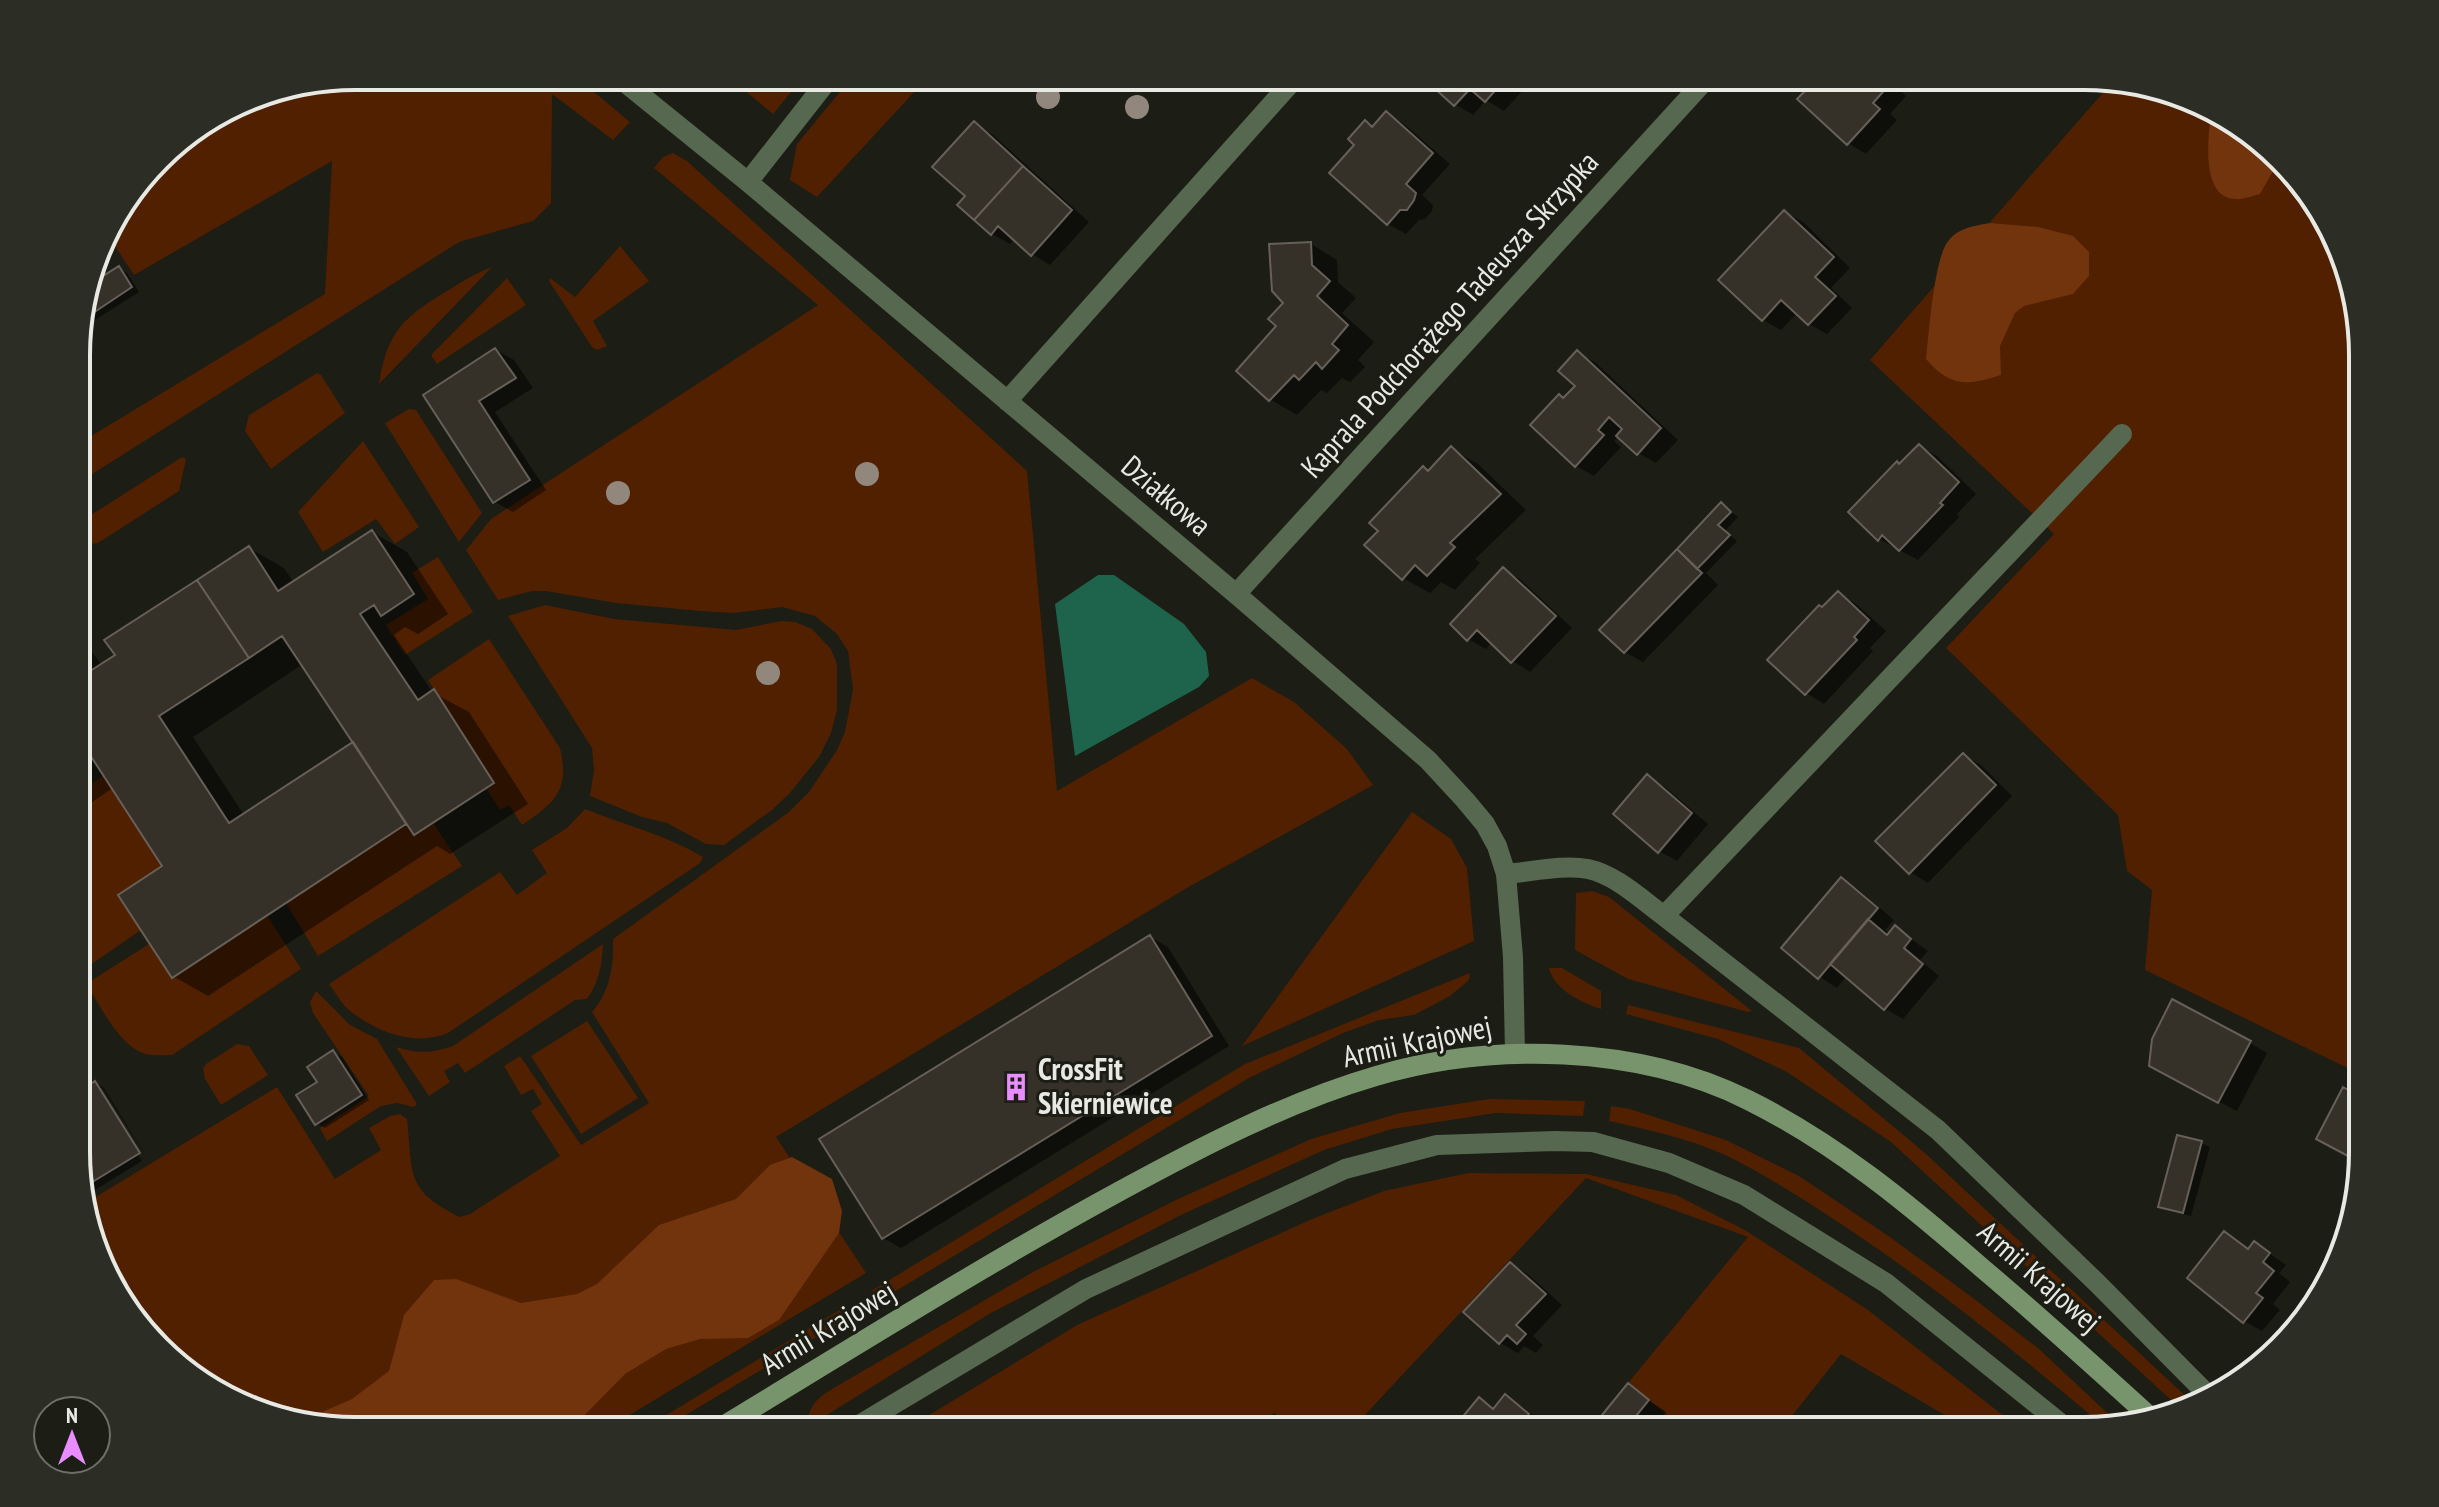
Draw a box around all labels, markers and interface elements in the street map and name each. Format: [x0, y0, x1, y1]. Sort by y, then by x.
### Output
street label: Kaprala Podchorążego Tadeusza Skrzypka [1292, 143, 1606, 485]
street label: Działkowa [1114, 446, 1220, 544]
street label: Armii Krajowej [1339, 1006, 1495, 1075]
place label: CrossFit Skierniewice [1038, 1049, 1173, 1122]
building icon: CrossFit Skierniewice [1001, 1072, 1031, 1102]
street label: Armii Krajowej [1970, 1212, 2110, 1340]
street label: Armii Krajowej [752, 1271, 902, 1382]
north arrow [32, 1395, 112, 1475]
text: N [66, 1401, 78, 1429]

